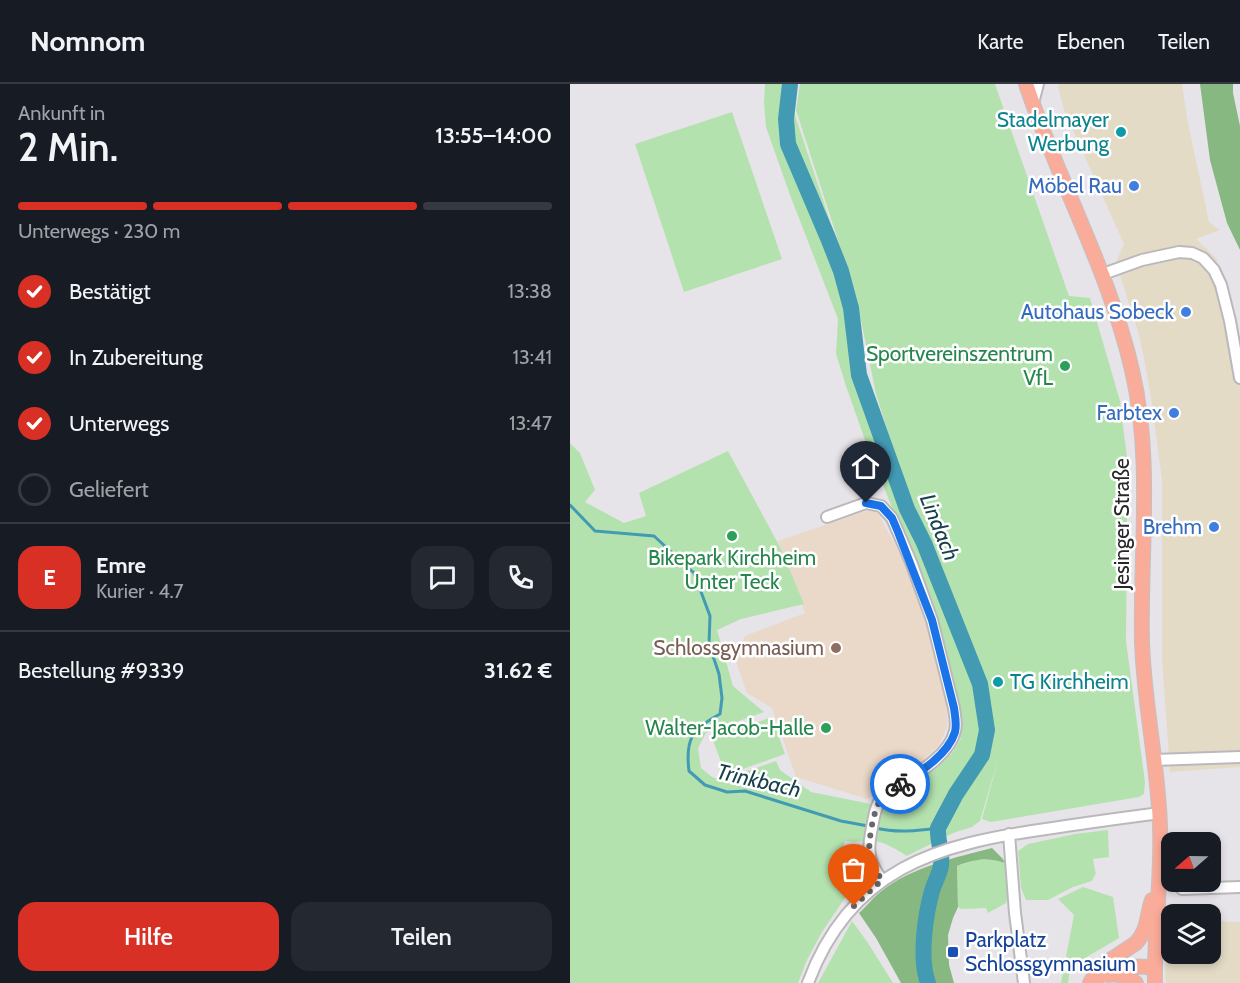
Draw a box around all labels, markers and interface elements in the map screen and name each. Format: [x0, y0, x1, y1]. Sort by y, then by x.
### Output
text: Nomnom [30, 24, 145, 58]
text: Karte [977, 29, 1024, 54]
text: Ebenen [1057, 29, 1125, 54]
text: Teilen [1158, 29, 1210, 54]
text: Ankunft in [18, 101, 105, 125]
place label: Stadelmayer Werbung [997, 107, 1110, 156]
text: 13:55–14:00 [435, 122, 552, 149]
text: 2 Min. [18, 123, 118, 171]
marker: Stadelmayer Werbung [1114, 125, 1128, 139]
place label: Möbel Rau [1028, 173, 1122, 198]
marker: Möbel Rau [1127, 179, 1141, 193]
text: Unterwegs · 230 m [18, 219, 180, 243]
icon: check [18, 275, 51, 308]
text: Bestätigt [69, 278, 151, 305]
text: 13:38 [508, 279, 552, 303]
place label: Autohaus Sobeck [1021, 299, 1175, 324]
marker: Autohaus Sobeck [1179, 305, 1193, 319]
icon: check [18, 341, 51, 374]
place label: Sportvereinszentrum VfL [866, 341, 1053, 390]
text: In Zubereitung [69, 344, 203, 371]
text: 13:41 [512, 345, 552, 369]
marker: Sportvereinszentrum VfL [1058, 359, 1072, 373]
place label: Farbtex [1096, 400, 1162, 425]
marker: Farbtex [1167, 406, 1181, 420]
icon: check [18, 407, 51, 440]
text: Unterwegs [69, 410, 169, 437]
text: 13:47 [509, 411, 552, 435]
pin [840, 441, 891, 503]
icon: home [849, 450, 882, 483]
street label: Jesinger Straße [1109, 458, 1134, 591]
text: Geliefert [69, 476, 149, 503]
water label: Lindach [914, 490, 965, 565]
place label: Brehm [1143, 514, 1202, 539]
marker: Brehm [1207, 520, 1221, 534]
marker: Bikepark Kirchheim Unter Teck [725, 529, 739, 543]
place label: Bikepark Kirchheim Unter Teck [648, 545, 816, 594]
button: chat [411, 546, 474, 609]
button: phone [489, 546, 552, 609]
text: Emre [96, 552, 146, 579]
text: E [43, 564, 56, 591]
text: Kurier · 4.7 [96, 579, 184, 603]
place label: Schlossgymnasium [653, 635, 824, 660]
marker: Schlossgymnasium [829, 641, 843, 655]
text: Bestellung #9339 [18, 657, 185, 684]
text: 31.62 € [484, 657, 552, 684]
place label: TG Kirchheim [1010, 669, 1129, 694]
marker: TG Kirchheim [991, 675, 1005, 689]
place label: Walter-Jacob-Halle [645, 715, 814, 740]
marker: Walter-Jacob-Halle [819, 721, 833, 735]
courier [870, 754, 930, 814]
water label: Trinkbach [714, 758, 804, 803]
icon: bike [884, 768, 917, 801]
north arrow [1161, 832, 1221, 892]
map controls [1161, 832, 1221, 964]
pin [828, 844, 879, 906]
icon: bag [837, 853, 870, 886]
button: Hilfe [18, 902, 279, 971]
button: Teilen [291, 902, 552, 971]
button: layers [1161, 904, 1221, 964]
place label: Parkplatz Schlossgymnasium [965, 927, 1136, 976]
marker: Parkplatz Schlossgymnasium [946, 945, 960, 959]

